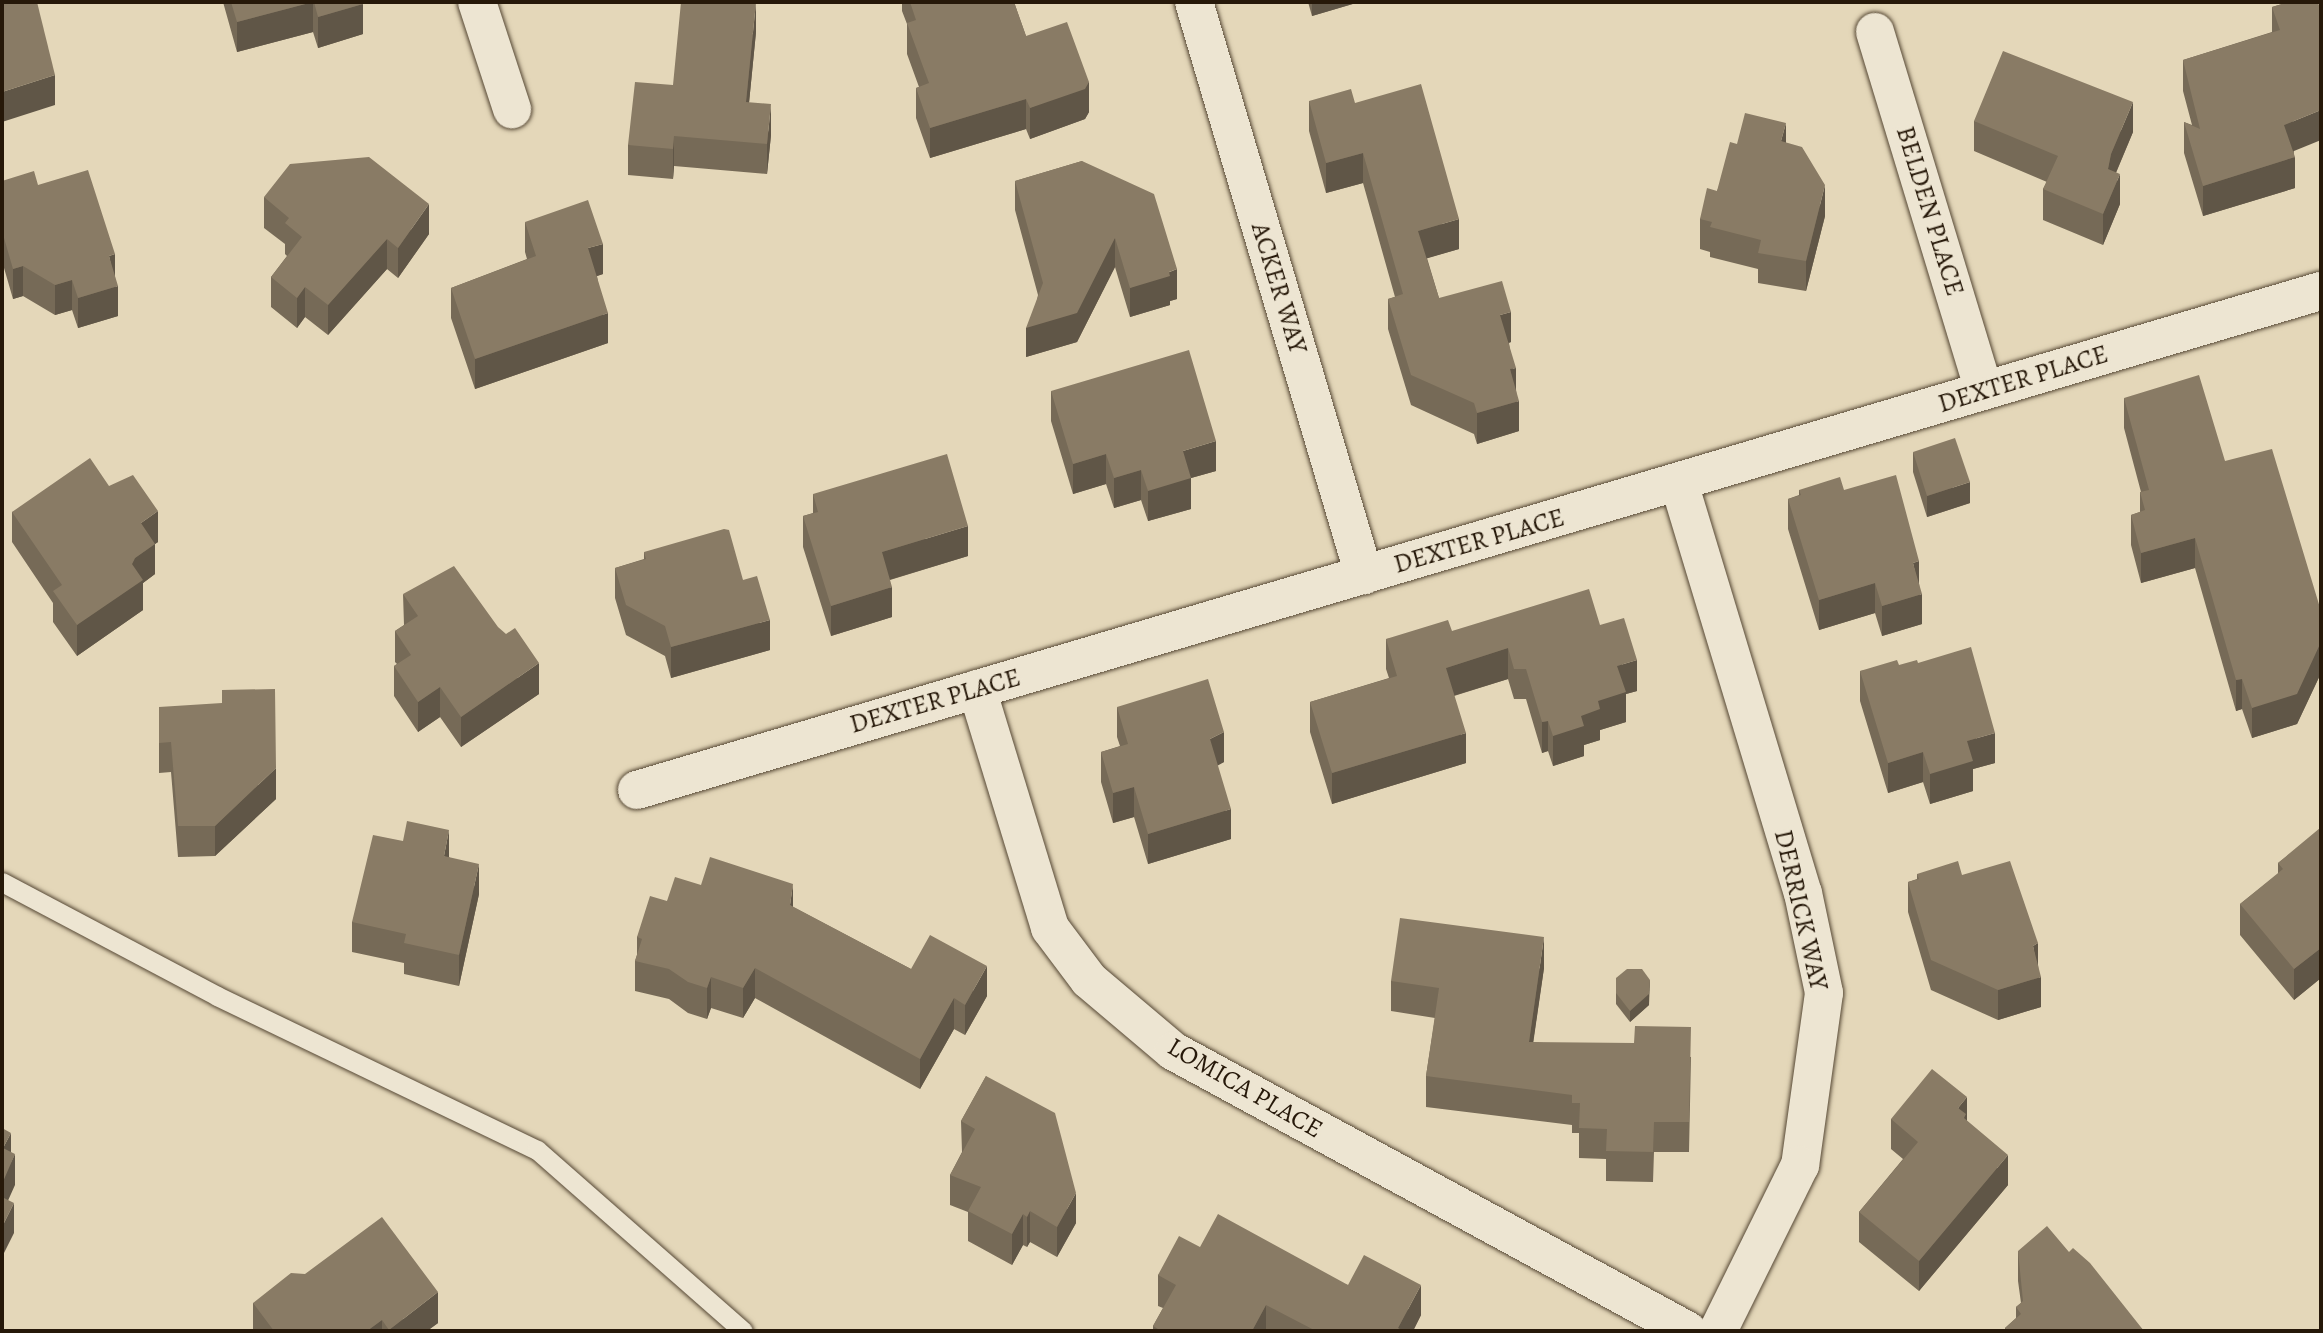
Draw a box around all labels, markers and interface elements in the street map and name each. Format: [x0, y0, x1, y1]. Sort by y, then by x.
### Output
street label: BELDEN PLACE [1889, 122, 1971, 300]
street label: ACKER WAY [1244, 219, 1314, 357]
street label: DEXTER PLACE [1934, 338, 2112, 420]
street label: DEXTER PLACE [1390, 502, 1568, 580]
street label: DEXTER PLACE [846, 662, 1024, 740]
street label: DERRICK WAY [1767, 827, 1835, 993]
street label: LOMICA PLACE [1162, 1031, 1328, 1145]

